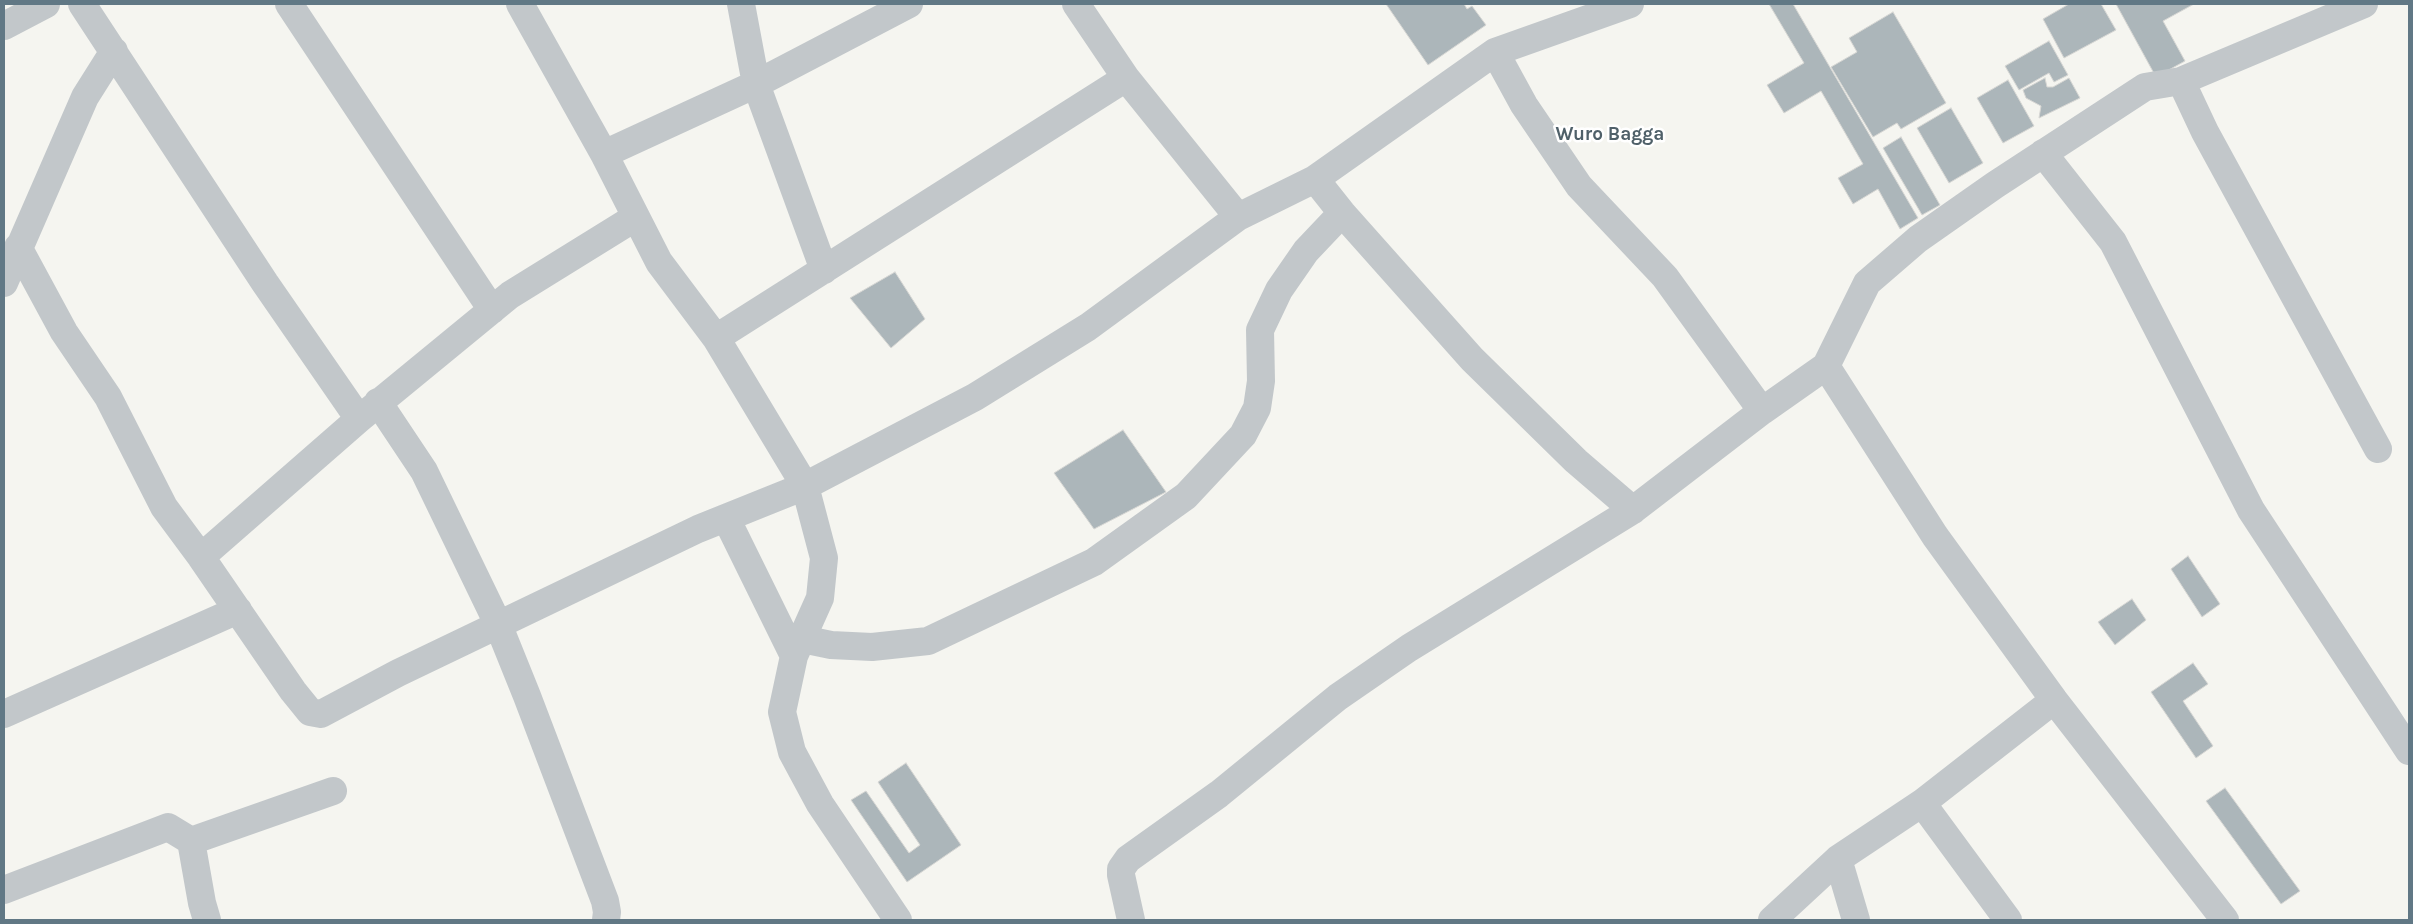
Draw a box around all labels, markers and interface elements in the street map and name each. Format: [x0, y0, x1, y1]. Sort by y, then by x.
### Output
district label: Wuro Bagga [1556, 124, 1664, 146]

